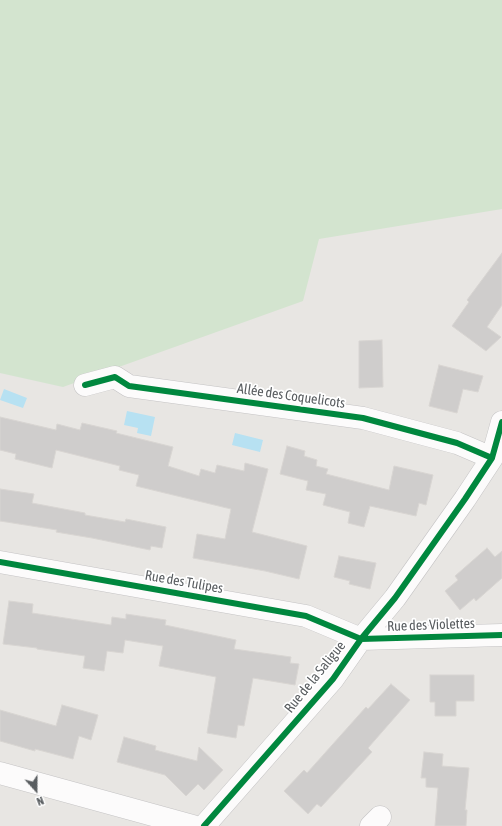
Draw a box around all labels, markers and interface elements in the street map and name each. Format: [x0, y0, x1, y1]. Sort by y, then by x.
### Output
street label: Allée des Coquelicots [236, 380, 346, 412]
street label: Rue des Tulipes [144, 567, 224, 597]
street label: Rue des Violettes [387, 615, 475, 635]
street label: Rue de la Saligue [281, 638, 349, 716]
north arrow [16, 770, 56, 810]
text: N [35, 794, 45, 808]

